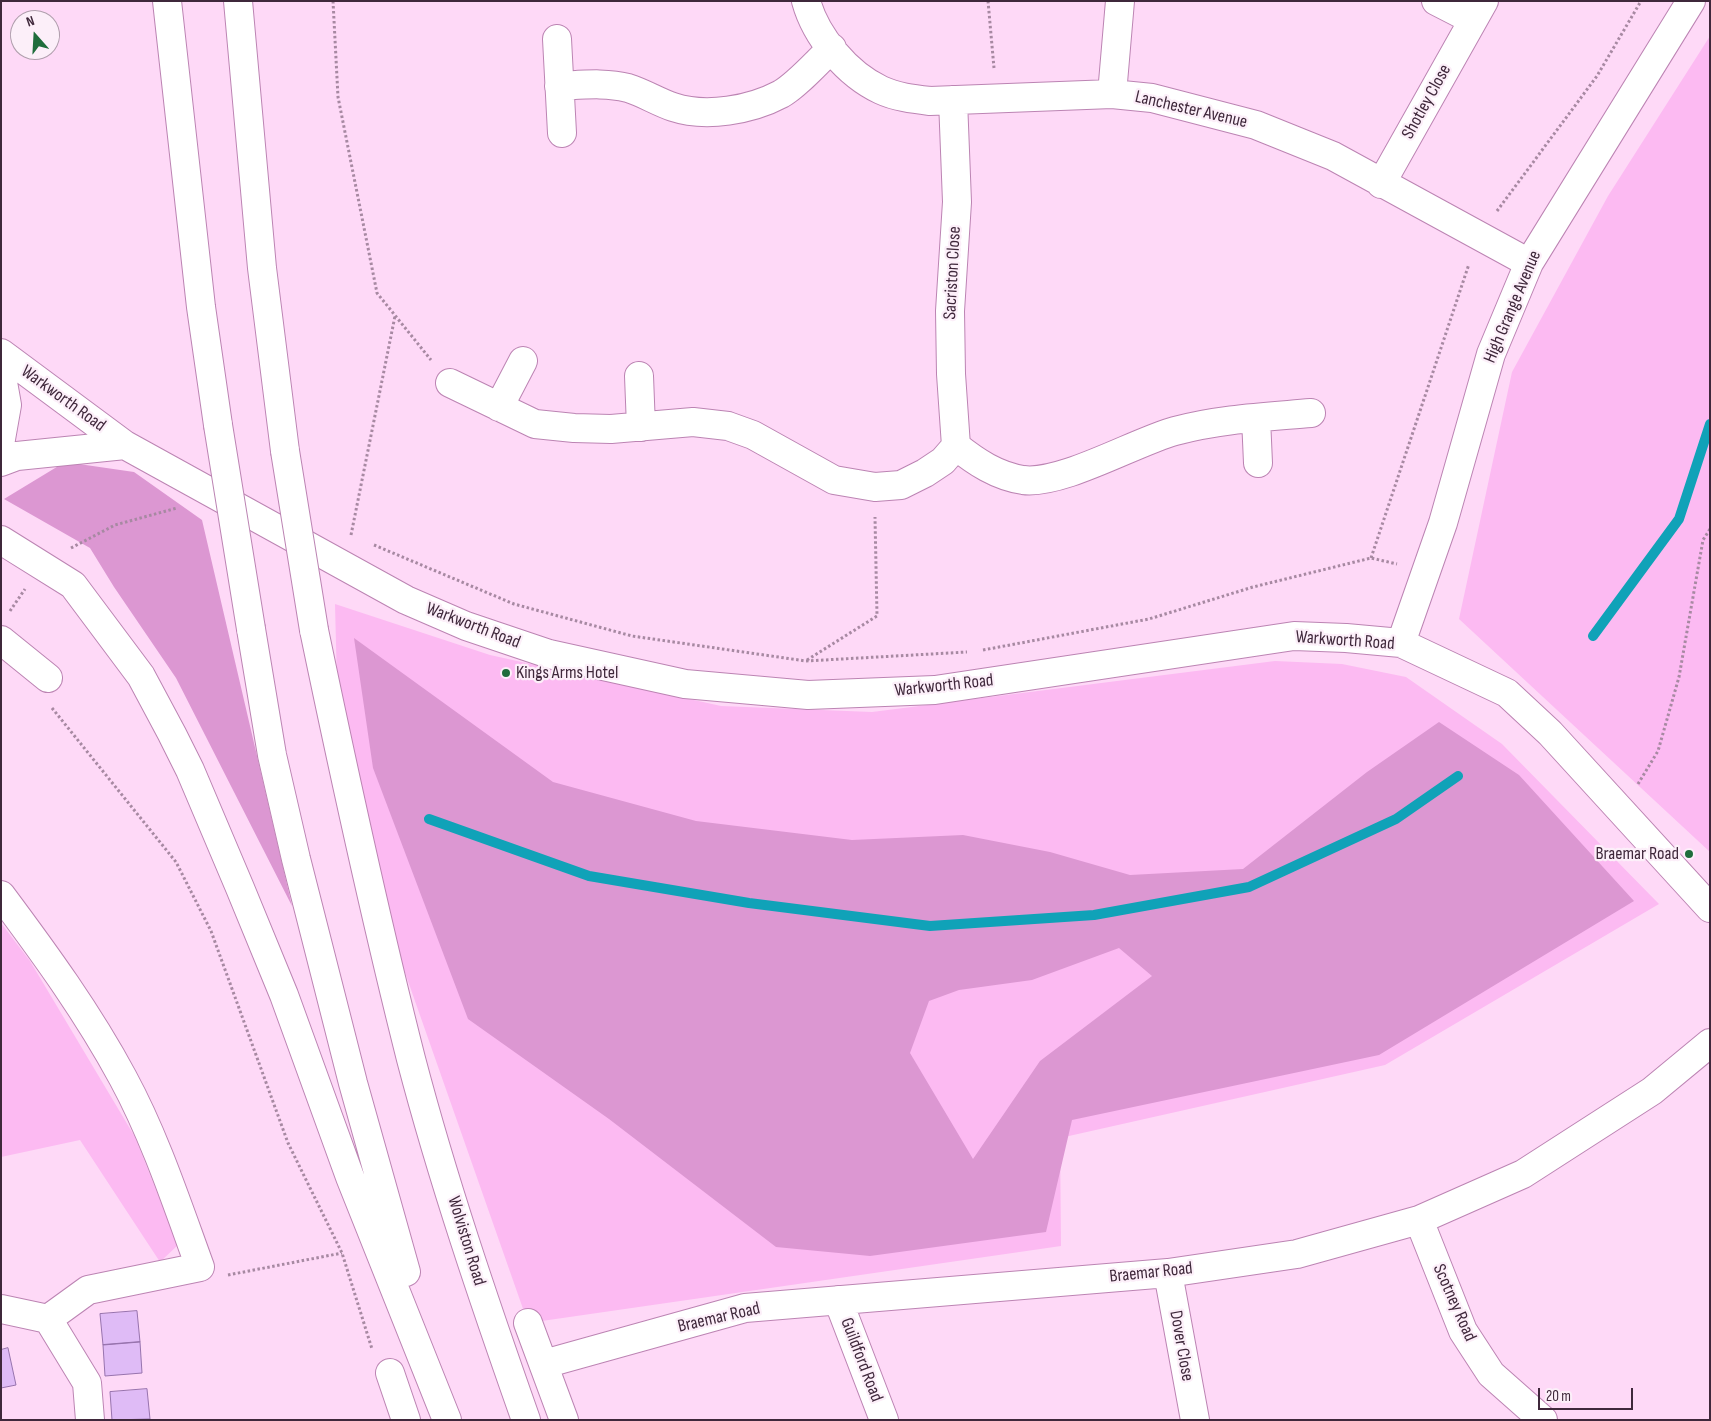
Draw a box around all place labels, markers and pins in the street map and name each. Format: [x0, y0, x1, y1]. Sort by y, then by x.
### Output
place label: Kings Arms Hotel [516, 662, 618, 684]
marker: Kings Arms Hotel [500, 667, 512, 679]
place label: Braemar Road [1595, 843, 1679, 865]
marker: Braemar Road [1683, 848, 1695, 860]

